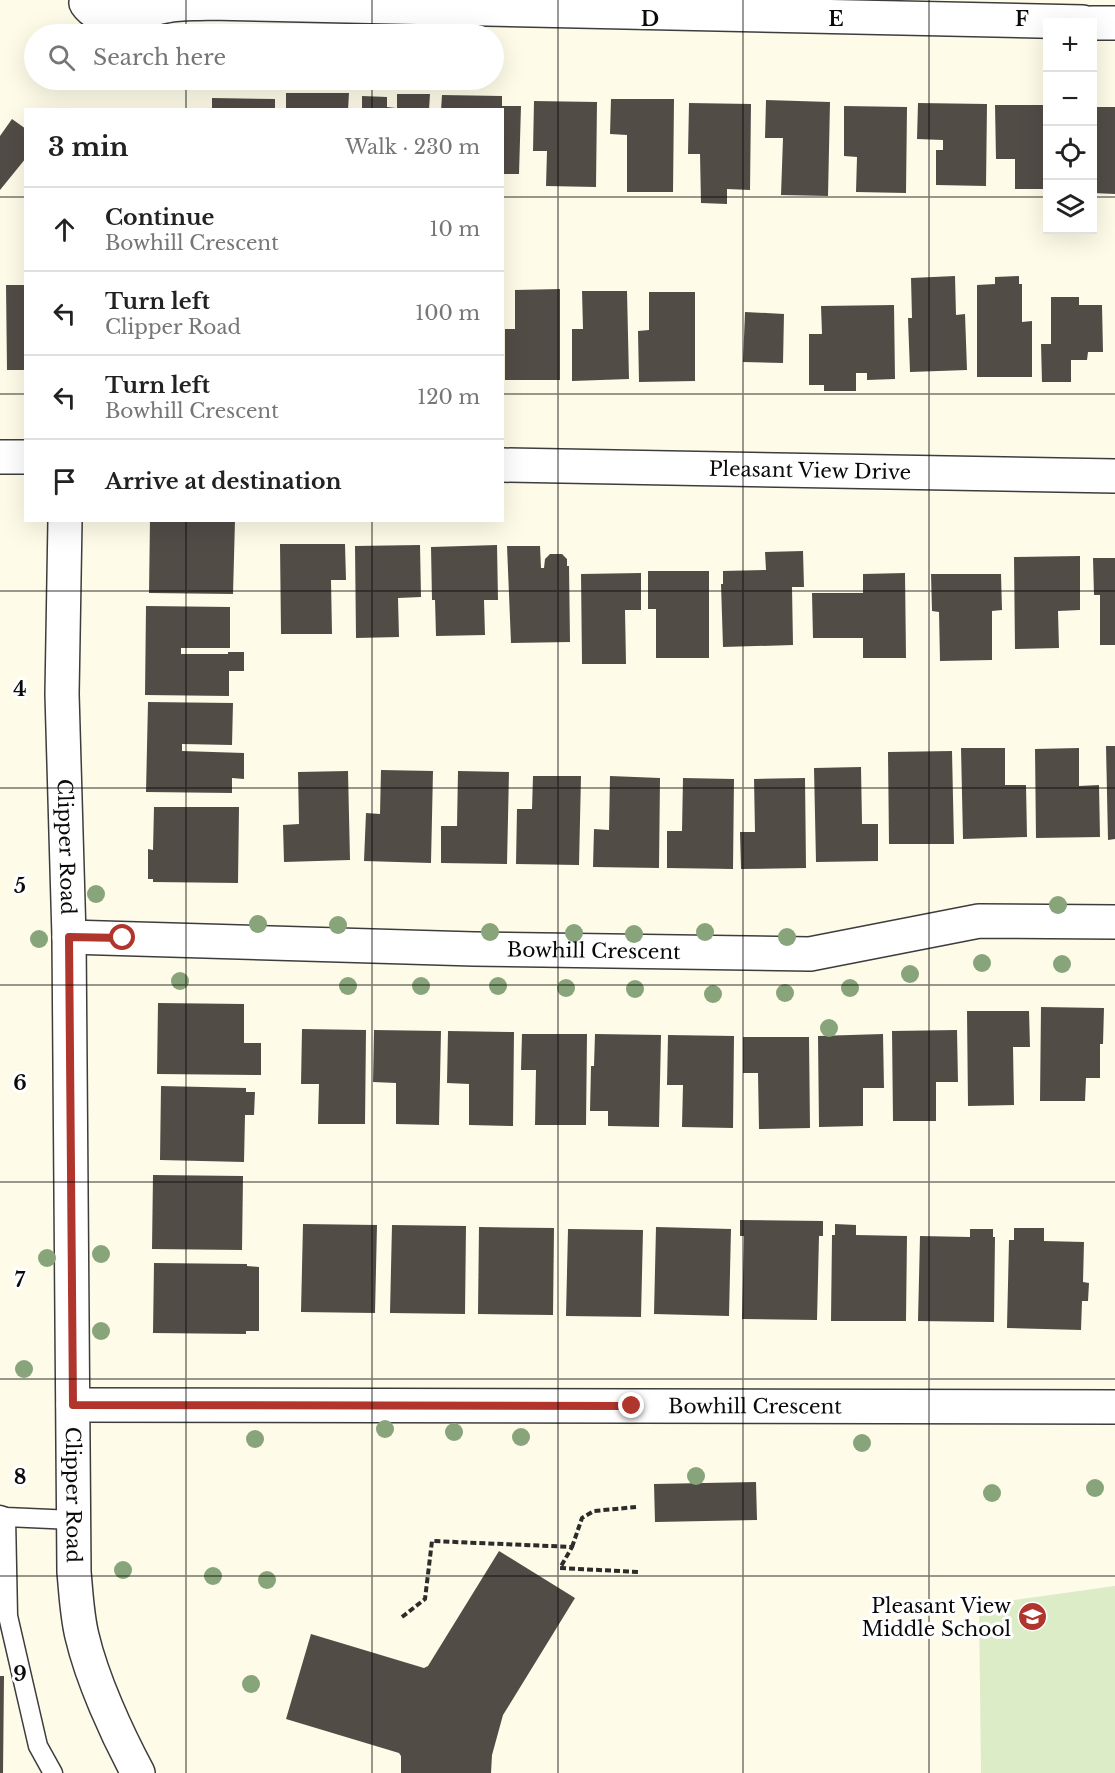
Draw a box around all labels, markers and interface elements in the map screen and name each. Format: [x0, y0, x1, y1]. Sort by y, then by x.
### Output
text: D [641, 7, 659, 31]
text: E [828, 7, 844, 31]
text: F [1015, 7, 1029, 31]
map controls [1043, 18, 1097, 234]
button: + [1043, 18, 1097, 72]
search box [24, 24, 504, 90]
icon: search [45, 41, 78, 74]
text: Search here [93, 44, 226, 71]
button: − [1043, 72, 1097, 126]
button: locate [1043, 126, 1097, 180]
text: 3 min [48, 131, 129, 163]
text: Walk · 230 m [345, 135, 480, 159]
button: layers [1043, 180, 1097, 234]
text: Continue [105, 204, 214, 231]
icon: ahead [48, 213, 81, 246]
text: 10 m [430, 217, 480, 241]
text: Bowhill Crescent [105, 231, 279, 255]
text: Turn left [105, 288, 210, 315]
icon: left [48, 297, 81, 330]
text: 100 m [415, 301, 480, 325]
text: Clipper Road [105, 315, 241, 339]
text: Turn left [105, 372, 210, 399]
icon: left [48, 381, 81, 414]
text: 120 m [417, 385, 480, 409]
text: Bowhill Crescent [105, 399, 279, 423]
street label: Pleasant View Drive [709, 457, 911, 484]
icon: arrive [48, 465, 81, 498]
text: Arrive at destination [105, 468, 342, 495]
text: 4 [13, 677, 27, 701]
street label: Clipper Road [52, 779, 80, 915]
text: 5 [14, 874, 26, 898]
route start [109, 924, 135, 950]
street label: Bowhill Crescent [507, 937, 681, 964]
text: 6 [13, 1071, 27, 1095]
text: 7 [15, 1268, 26, 1292]
route end [618, 1392, 644, 1418]
street label: Bowhill Crescent [668, 1394, 842, 1418]
street label: Clipper Road [61, 1427, 86, 1563]
text: 8 [14, 1465, 26, 1489]
place label: Pleasant View Middle School [862, 1594, 1011, 1641]
school or university icon: Pleasant View Middle School [1016, 1601, 1048, 1633]
text: 9 [13, 1662, 27, 1686]

